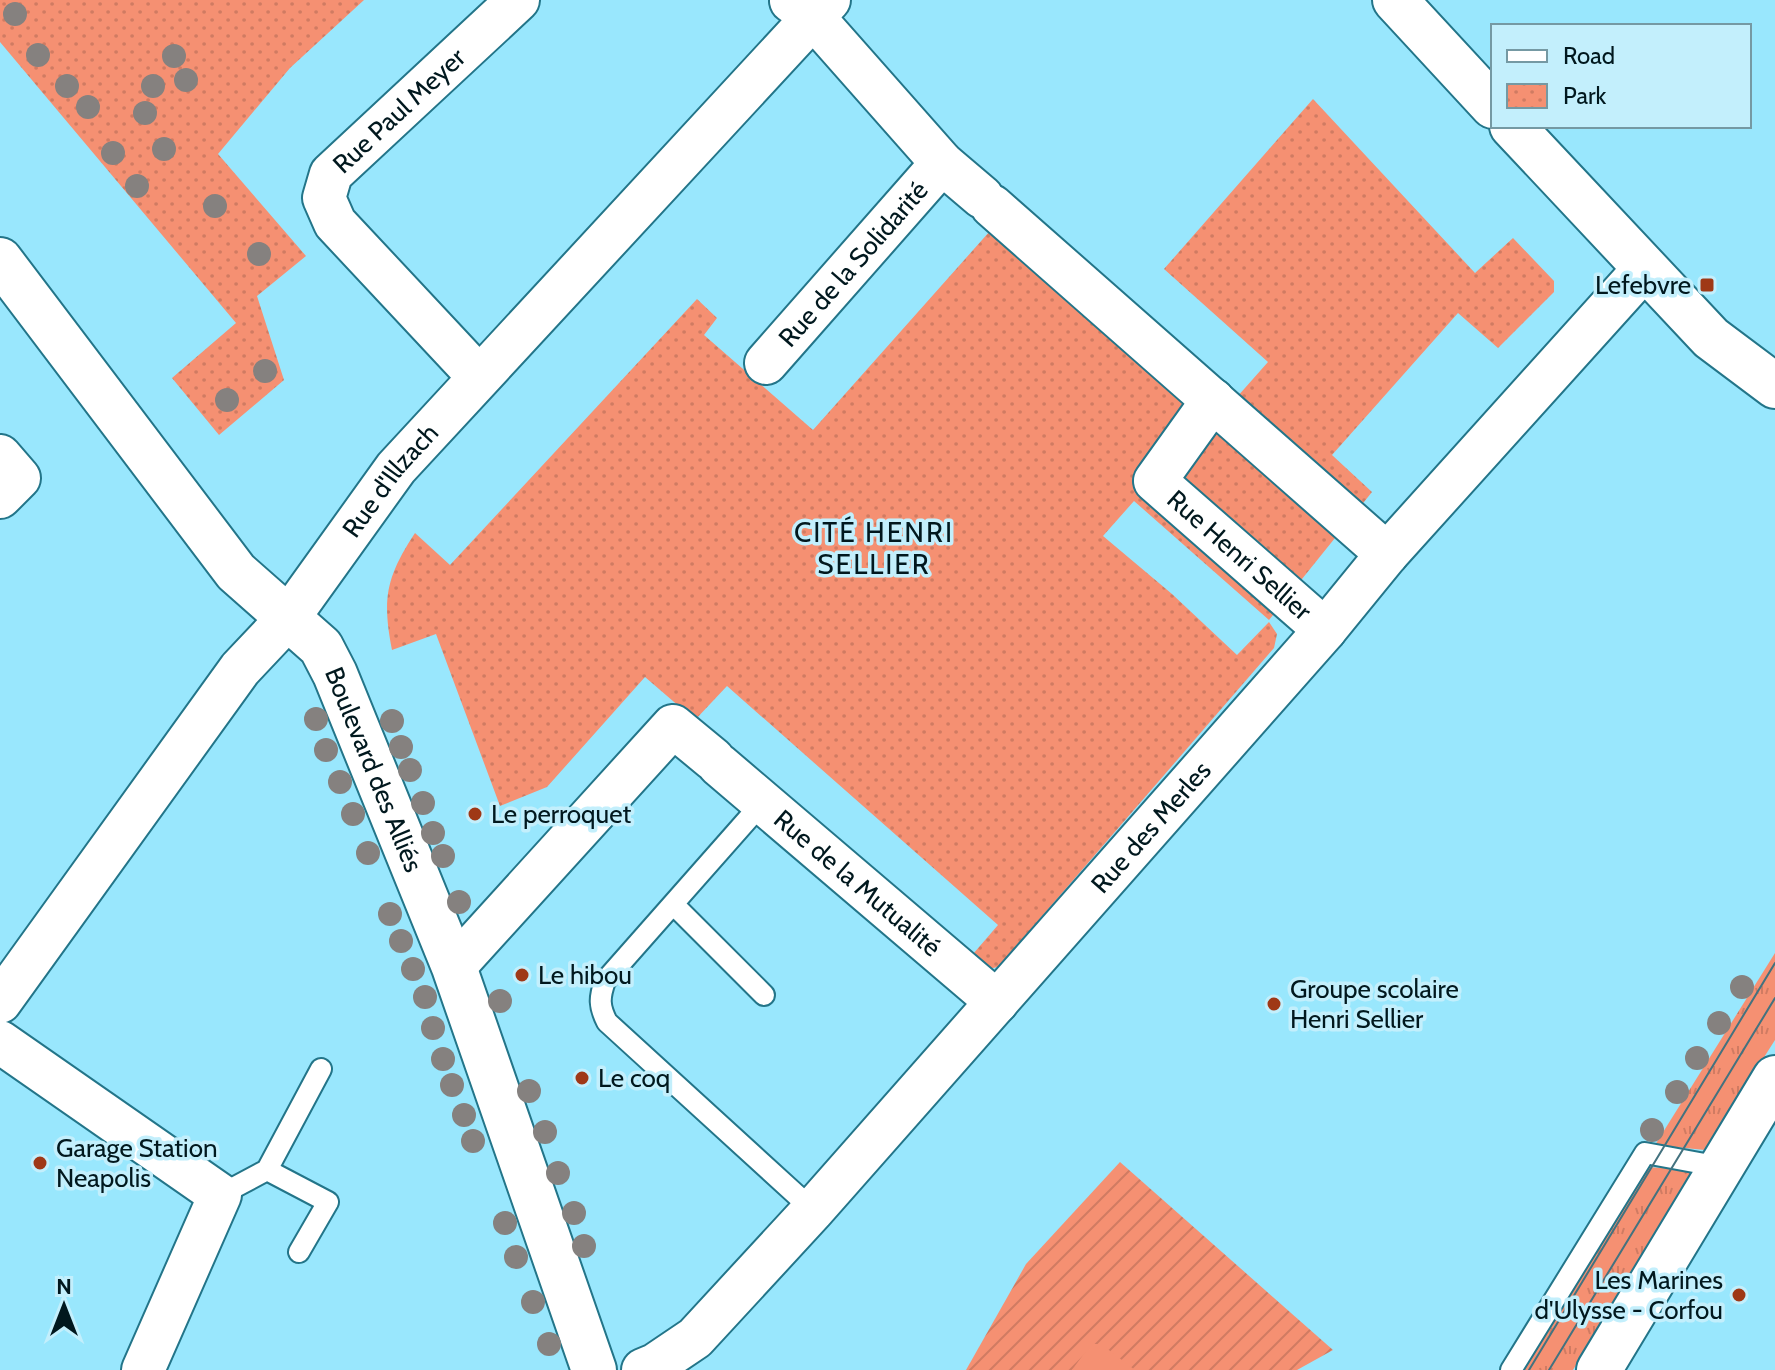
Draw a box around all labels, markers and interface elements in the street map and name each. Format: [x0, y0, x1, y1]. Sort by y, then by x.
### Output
legend [1491, 24, 1751, 128]
street label: Rue Paul Meyer [326, 41, 472, 180]
text: Road [1563, 41, 1615, 70]
text: Park [1563, 81, 1606, 110]
street label: Rue de la Solidarité [772, 174, 935, 353]
place label: Lefebvre [1595, 269, 1691, 301]
marker: Lefebvre [1698, 276, 1716, 294]
street label: Rue d'Illzach [335, 417, 445, 544]
street label: Rue Henri Sellier [1161, 483, 1319, 627]
district label: CITÉ HENRI SELLIER [794, 515, 954, 581]
street label: Boulevard des Alliés [318, 662, 430, 877]
street label: Rue des Merles [1084, 755, 1218, 900]
place label: Le perroquet [491, 798, 632, 830]
street label: Rue de la Mutualité [768, 803, 947, 963]
marker: Le perroquet [466, 805, 484, 823]
place label: Le hibou [538, 959, 632, 991]
marker: Le hibou [513, 966, 531, 984]
place label: Groupe scolaire Henri Sellier [1290, 973, 1459, 1035]
marker: Groupe scolaire Henri Sellier [1265, 995, 1283, 1013]
place label: Le coq [598, 1062, 670, 1094]
marker: Le coq [573, 1069, 591, 1087]
place label: Garage Station Neapolis [56, 1132, 217, 1194]
marker: Garage Station Neapolis [31, 1154, 49, 1172]
place label: Les Marines d'Ulysse - Corfou [1535, 1264, 1723, 1326]
north arrow [24, 1266, 104, 1346]
text: N [56, 1273, 72, 1300]
marker: Les Marines d'Ulysse - Corfou [1730, 1286, 1748, 1304]

